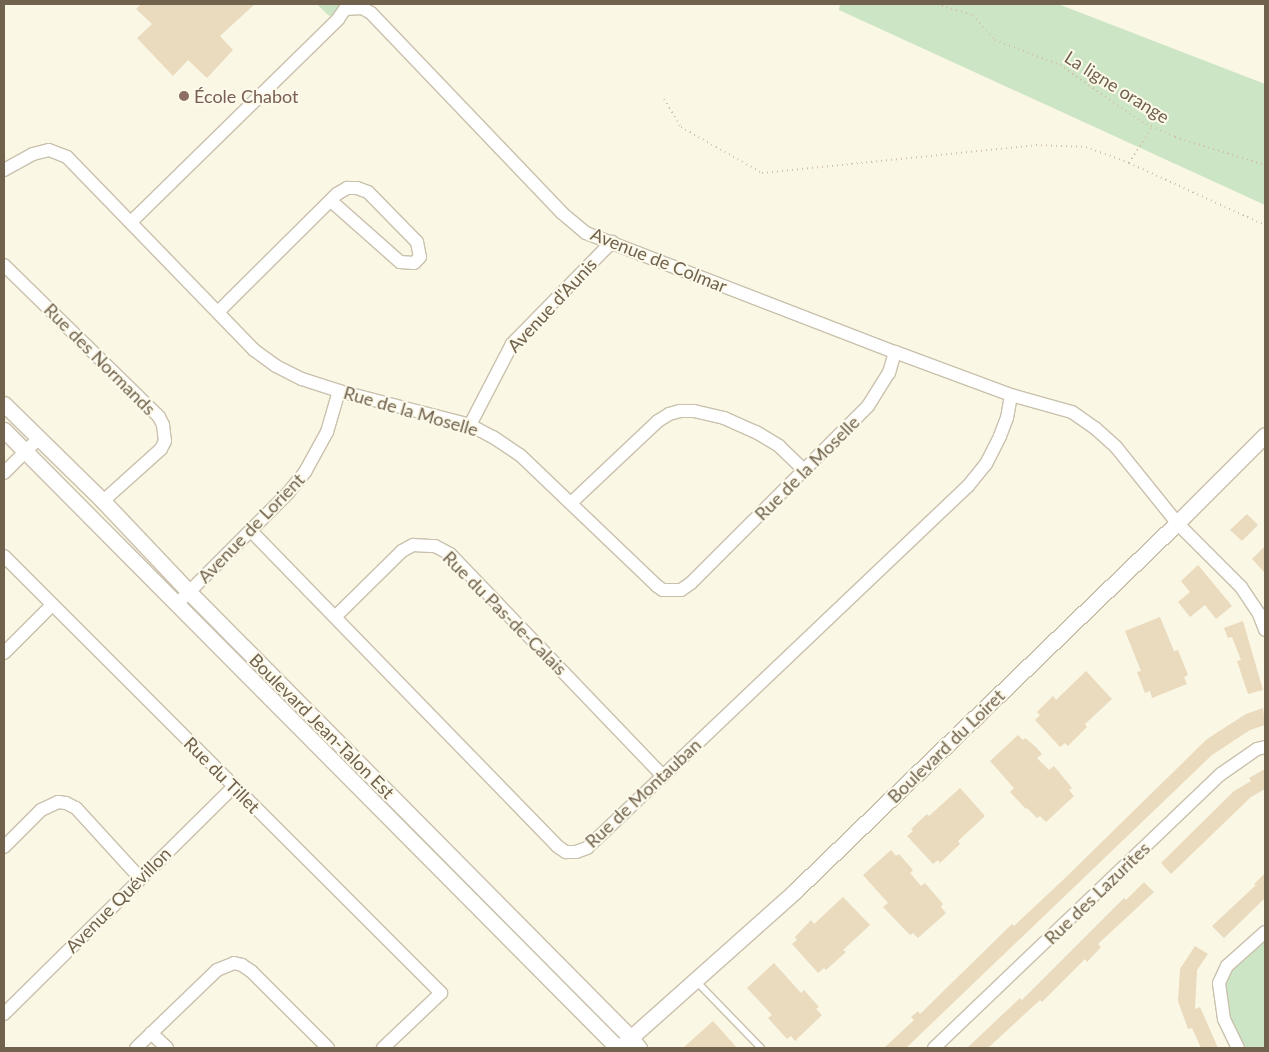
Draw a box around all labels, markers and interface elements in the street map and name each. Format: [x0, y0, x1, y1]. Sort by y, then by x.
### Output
street label: La ligne orange [1061, 46, 1173, 128]
place label: École Chabot [194, 85, 299, 107]
marker: École Chabot [178, 90, 190, 102]
street label: Avenue de Colmar [588, 223, 730, 297]
street label: Avenue d'Aunis [503, 253, 601, 357]
street label: Rue des Normands [40, 299, 160, 419]
street label: Rue de la Moselle [341, 381, 481, 441]
street label: Rue de la Moselle [750, 411, 864, 525]
street label: Avenue de Lorient [193, 469, 309, 587]
street label: Rue du Pas-de-Calais [439, 547, 571, 679]
street label: Boulevard Jean-Talon Est [245, 649, 399, 803]
street label: Boulevard du Loiret [883, 685, 1009, 807]
street label: Rue du Tillet [179, 732, 265, 818]
street label: Rue de Montauban [581, 734, 705, 852]
street label: Rue des Lazurites [1040, 837, 1154, 949]
street label: Avenue Quévillon [61, 843, 175, 957]

